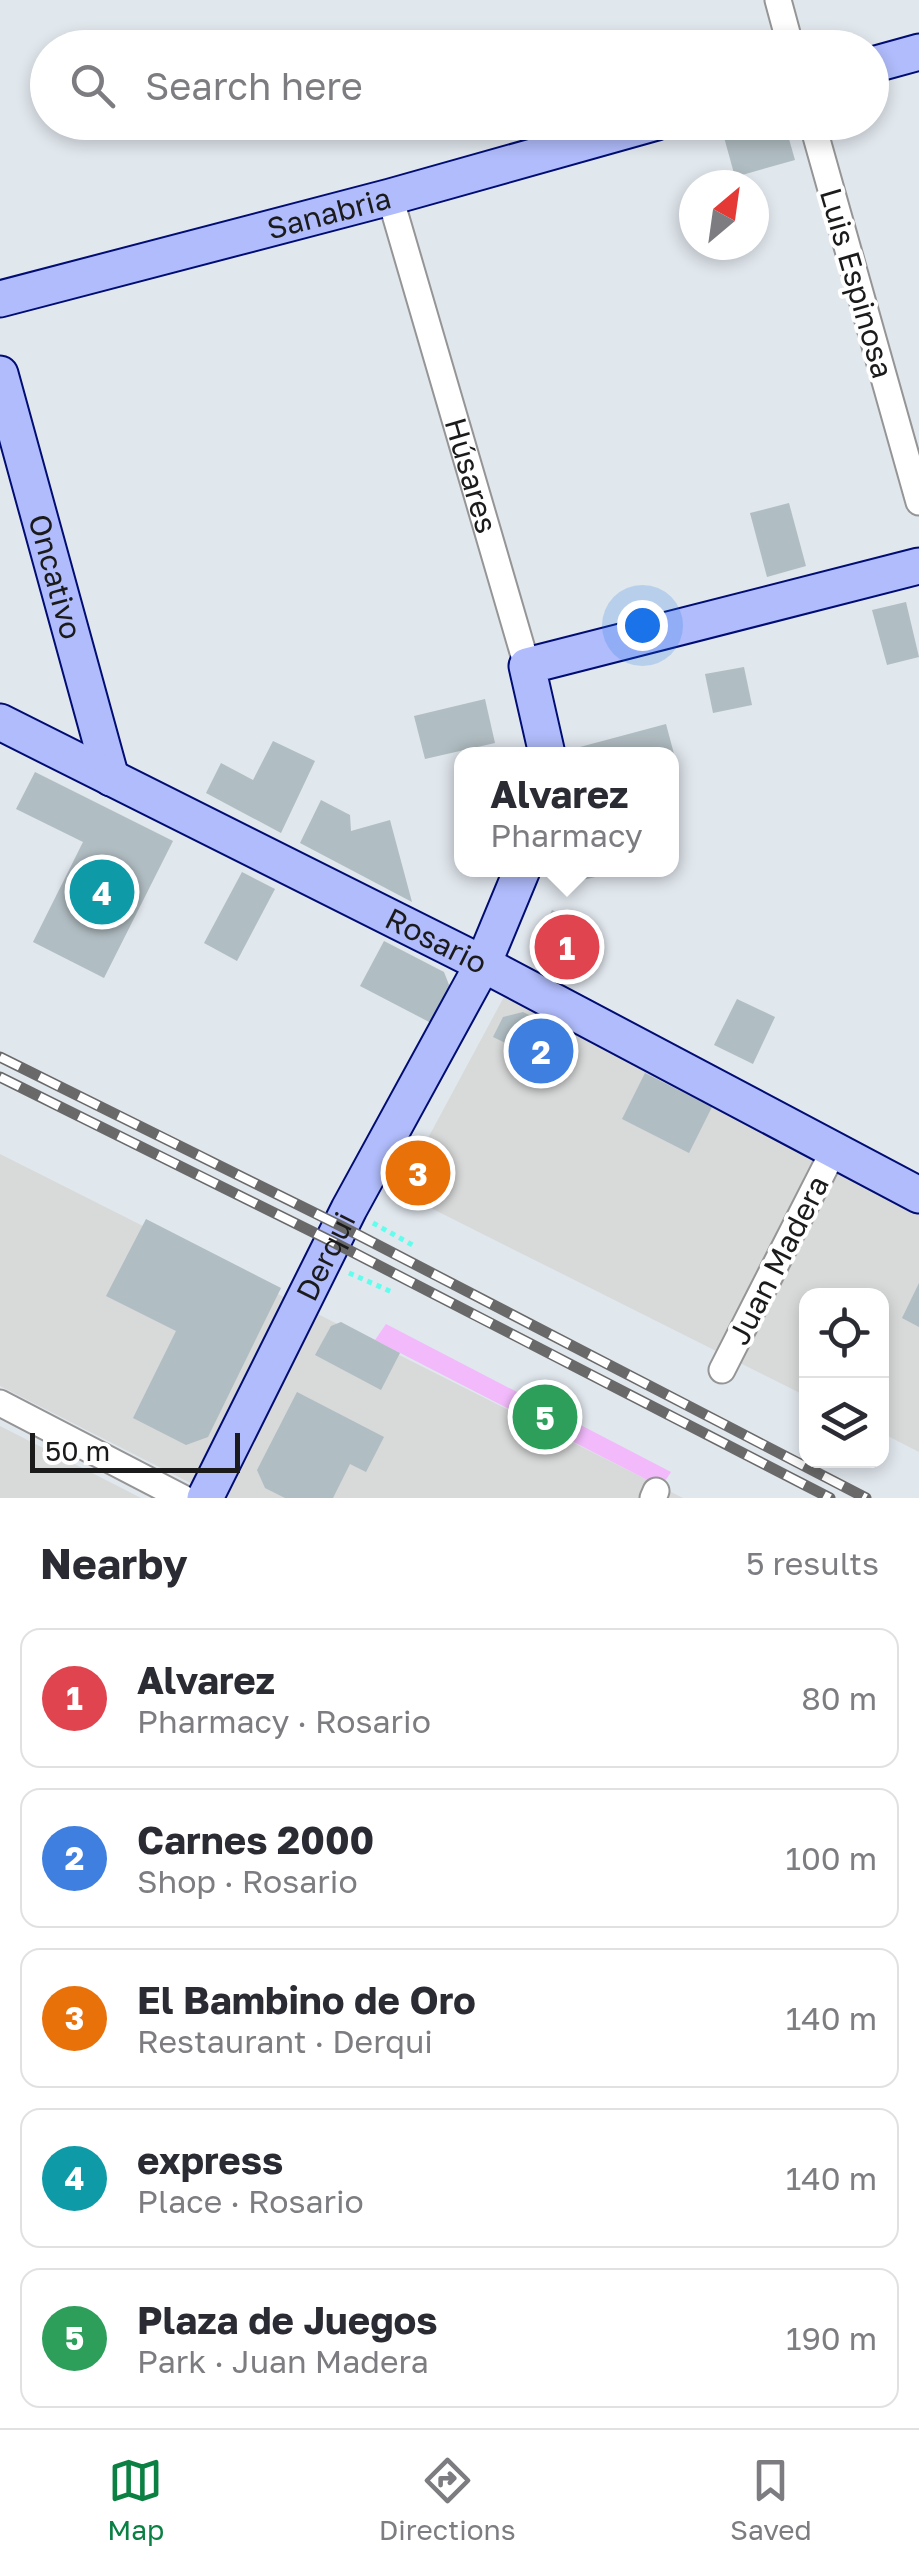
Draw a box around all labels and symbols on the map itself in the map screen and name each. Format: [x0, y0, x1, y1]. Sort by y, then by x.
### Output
north arrow [679, 170, 769, 260]
street label: Sanabria [263, 180, 395, 246]
street label: Luis Espinosa [813, 184, 901, 382]
street label: Húsares [437, 413, 505, 537]
street label: Oncativo [21, 510, 90, 643]
your location [617, 600, 668, 651]
pin: 4 [70, 854, 134, 930]
street label: Rosario [380, 900, 493, 981]
pin: 1 [534, 910, 600, 984]
pin: 2 [508, 1014, 574, 1088]
pin: 3 [386, 1136, 450, 1210]
street label: Juan Madera [720, 1170, 836, 1350]
street label: Derqui [288, 1206, 363, 1307]
pin: 5 [512, 1380, 578, 1454]
scale bar [30, 1428, 240, 1472]

